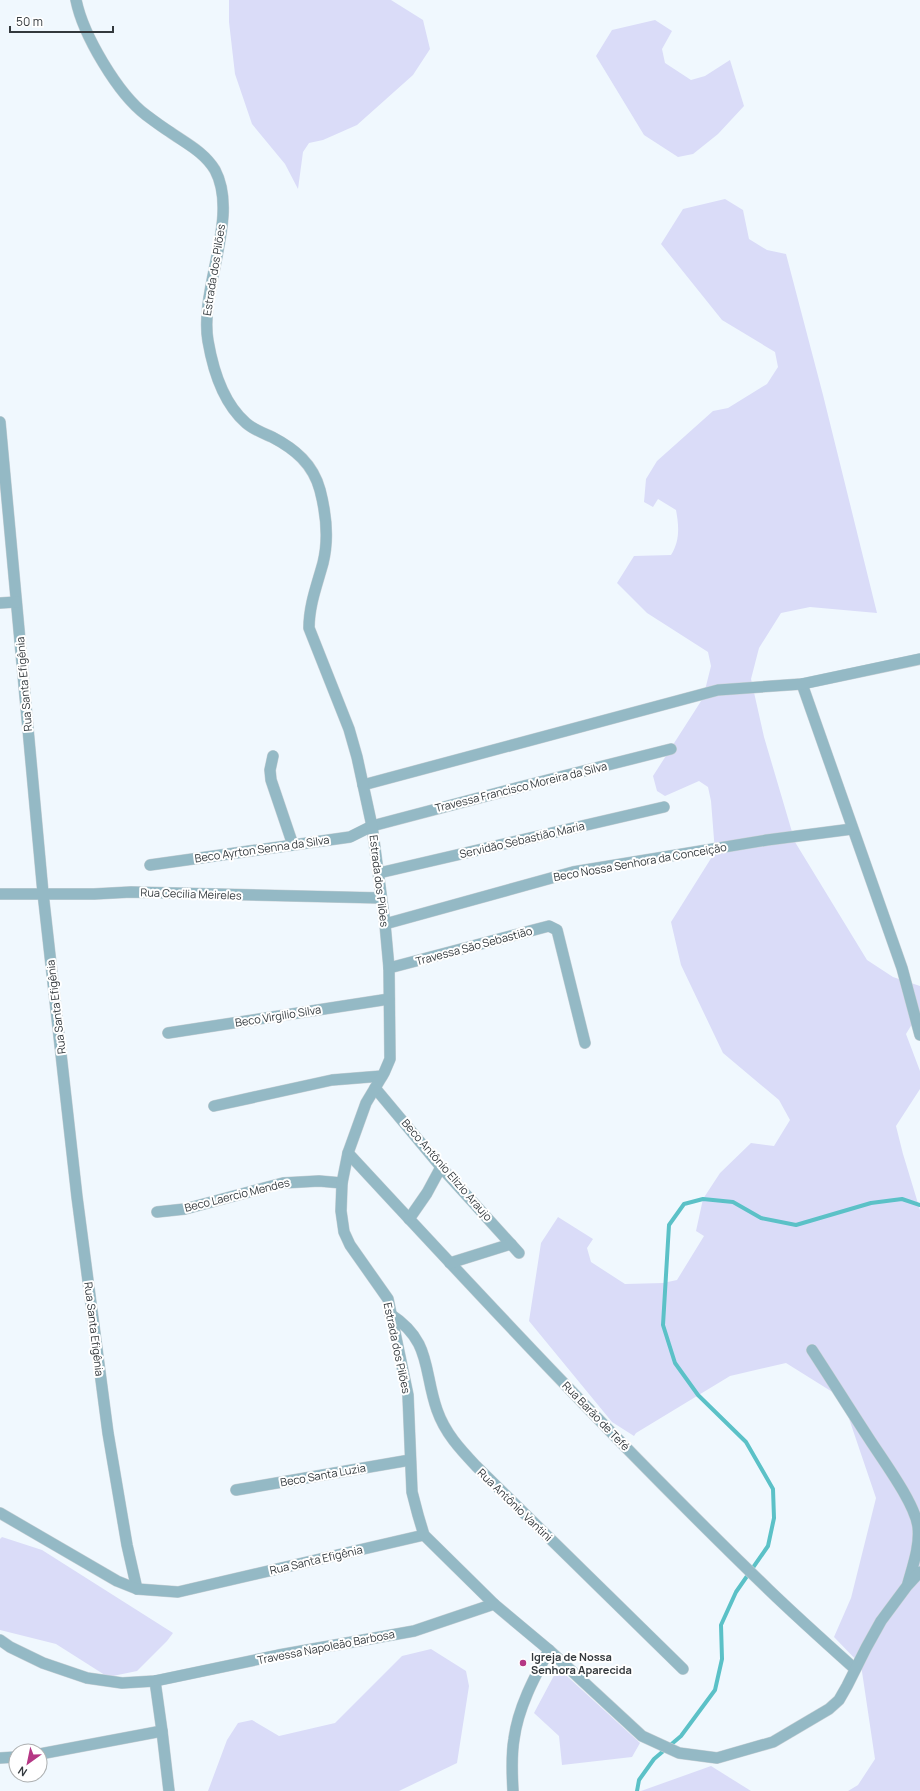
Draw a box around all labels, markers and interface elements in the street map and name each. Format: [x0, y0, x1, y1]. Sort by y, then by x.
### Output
scale bar [10, 8, 113, 34]
text: 50 m [16, 13, 43, 30]
street label: Estrada dos Pilões [199, 223, 228, 317]
street label: Rua Santa Efigênia [12, 636, 35, 732]
street label: Travessa Francisco Moreira da Silva [433, 758, 609, 815]
street label: Servidão Sebastião Maria [458, 818, 586, 861]
street label: Beco Ayrton Senna da Silva [194, 832, 330, 865]
street label: Estrada dos Pilões [366, 834, 393, 928]
street label: Beco Nossa Senhora da Conceição [552, 839, 728, 884]
street label: Rua Cecilia Meireles [140, 884, 242, 903]
street label: Travessa São Sebastião [414, 923, 534, 968]
street label: Rua Santa Efigênia [42, 959, 69, 1055]
street label: Beco Virgilio Silva [234, 1001, 322, 1030]
street label: Beco Antônio Elizio Araujo [399, 1115, 496, 1224]
street label: Beco Laercio Mendes [183, 1174, 291, 1215]
street label: Rua Santa Efigênia [81, 1281, 108, 1377]
street label: Estrada dos Pilões [381, 1301, 414, 1395]
street label: Rua Barão de Tefé [559, 1378, 634, 1454]
street label: Beco Santa Luzia [279, 1460, 367, 1489]
street label: Rua Antônio Vantini [475, 1465, 556, 1544]
street label: Rua Santa Efigênia [268, 1542, 364, 1577]
street label: Travessa Napoleão Barbosa [256, 1626, 396, 1667]
place label: Igreja de Nossa Senhora Aparecida [531, 1649, 632, 1677]
marker: Igreja de Nossa Senhora Aparecida [518, 1658, 528, 1668]
north arrow [8, 1743, 48, 1783]
text: N [15, 1763, 30, 1780]

